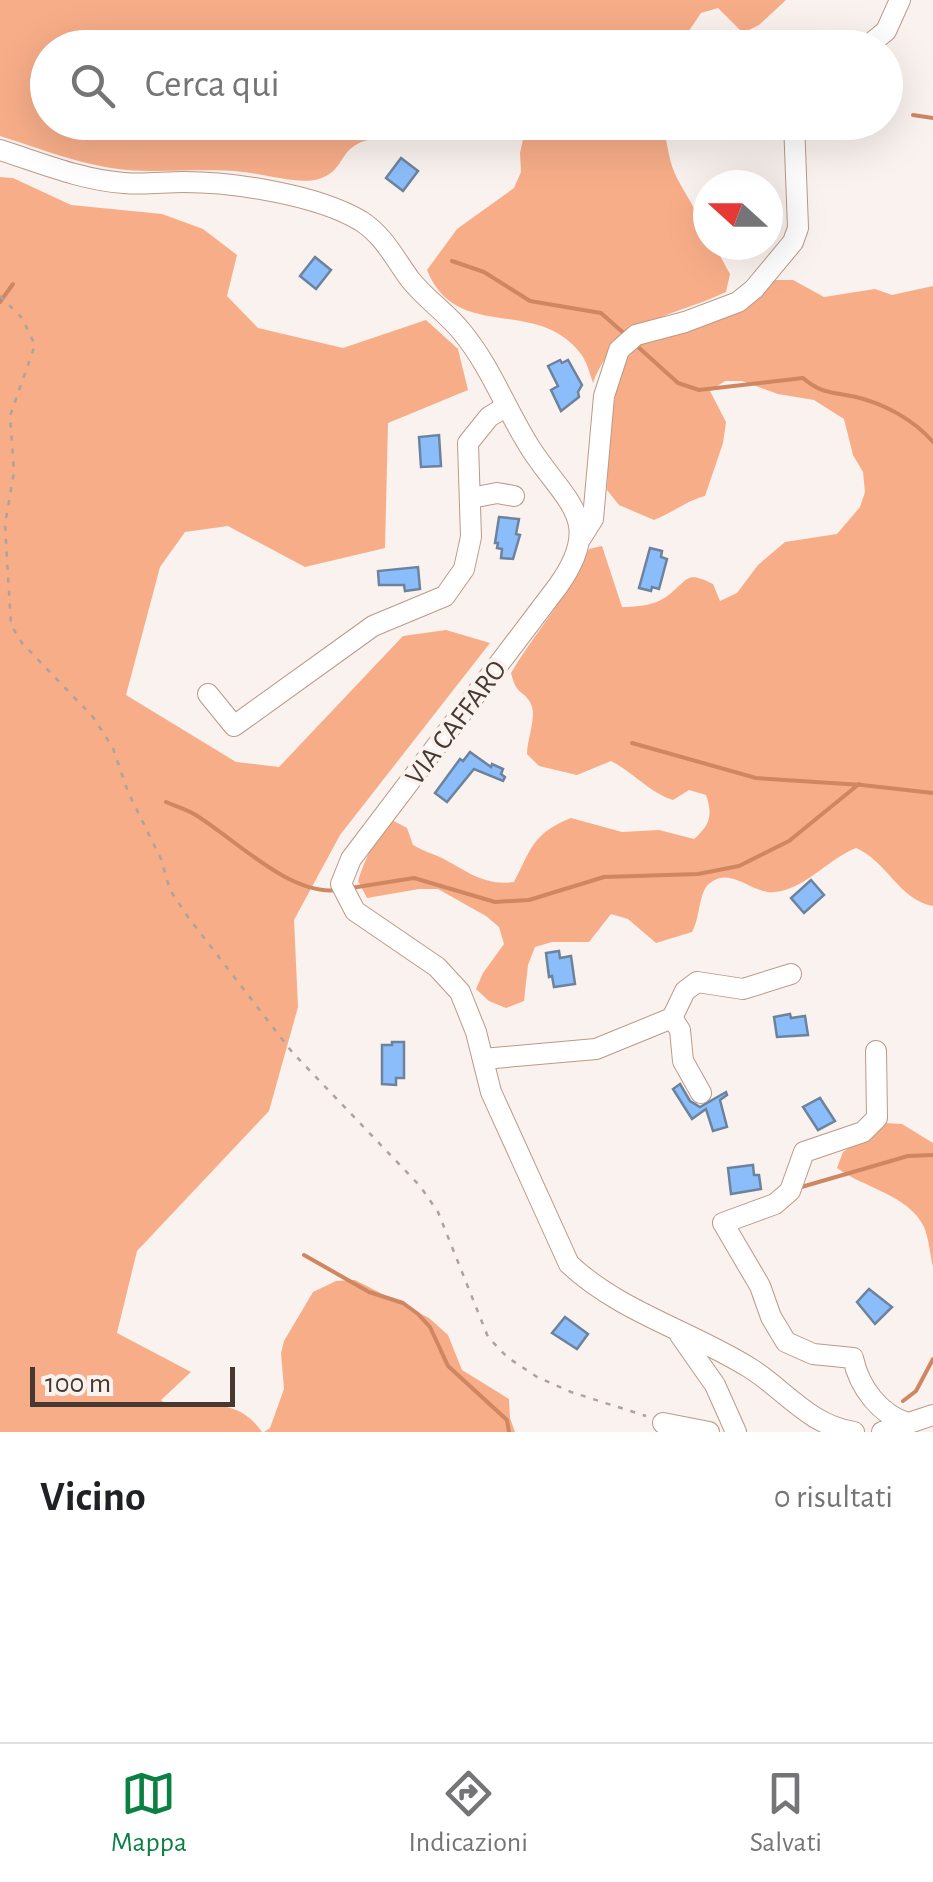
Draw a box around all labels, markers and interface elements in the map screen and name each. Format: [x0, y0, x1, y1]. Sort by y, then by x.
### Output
search box [30, 30, 903, 140]
icon: search [65, 58, 120, 113]
text: Cerca qui [145, 66, 280, 104]
north arrow [693, 170, 783, 260]
street label: VIA CAFFARO [401, 656, 512, 791]
scale bar [30, 1362, 235, 1406]
text: 100 m [45, 1370, 111, 1398]
text: Vicino [40, 1476, 146, 1518]
text: 0 risultati [774, 1481, 893, 1513]
tab: Mappa [111, 1766, 187, 1860]
tab: Indicazioni [409, 1766, 528, 1860]
tab: Salvati [750, 1766, 822, 1860]

